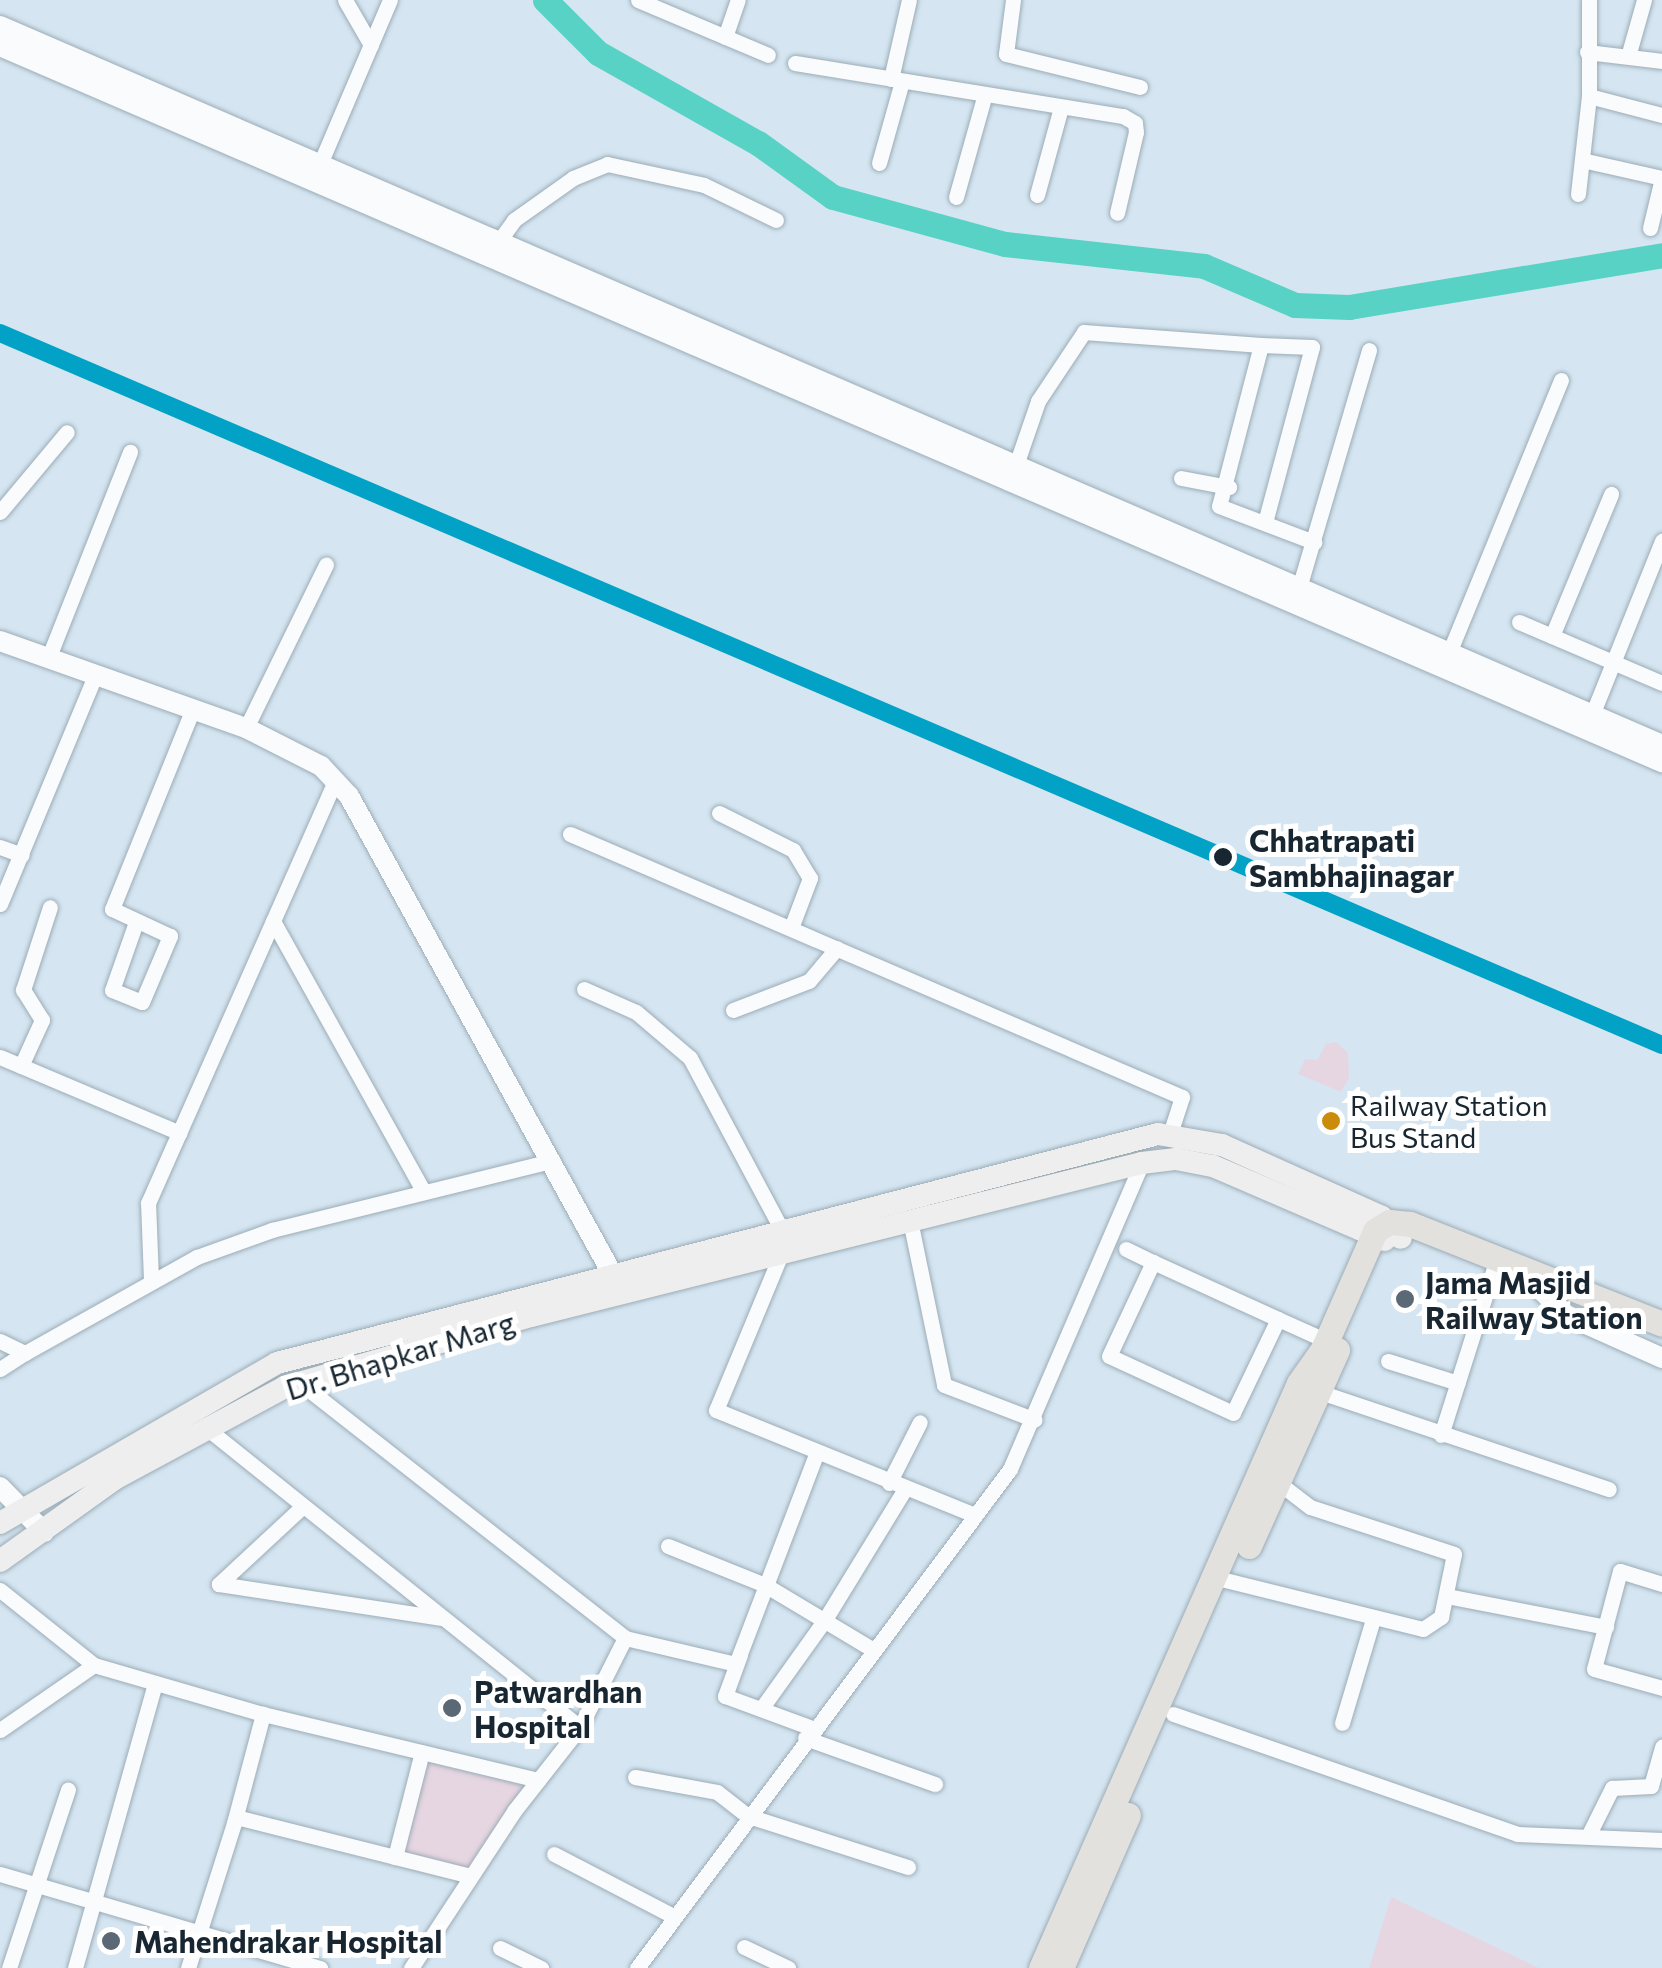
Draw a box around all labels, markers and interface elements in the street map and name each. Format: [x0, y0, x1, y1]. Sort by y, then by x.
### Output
place label: Chhatrapati Sambhajinagar [1249, 822, 1454, 892]
marker: Chhatrapati Sambhajinagar [1206, 840, 1240, 874]
place label: Railway Station Bus Stand [1350, 1088, 1548, 1154]
marker: Railway Station Bus Stand [1321, 1111, 1341, 1131]
place label: Jama Masjid Railway Station [1425, 1264, 1643, 1334]
marker: Jama Masjid Railway Station [1394, 1288, 1416, 1310]
street label: Dr. Bhapkar Marg [281, 1303, 519, 1407]
place label: Patwardhan Hospital [474, 1673, 642, 1744]
marker: Patwardhan Hospital [439, 1695, 465, 1721]
place label: Mahendrakar Hospital [134, 1923, 442, 1959]
marker: Mahendrakar Hospital [98, 1928, 124, 1954]

